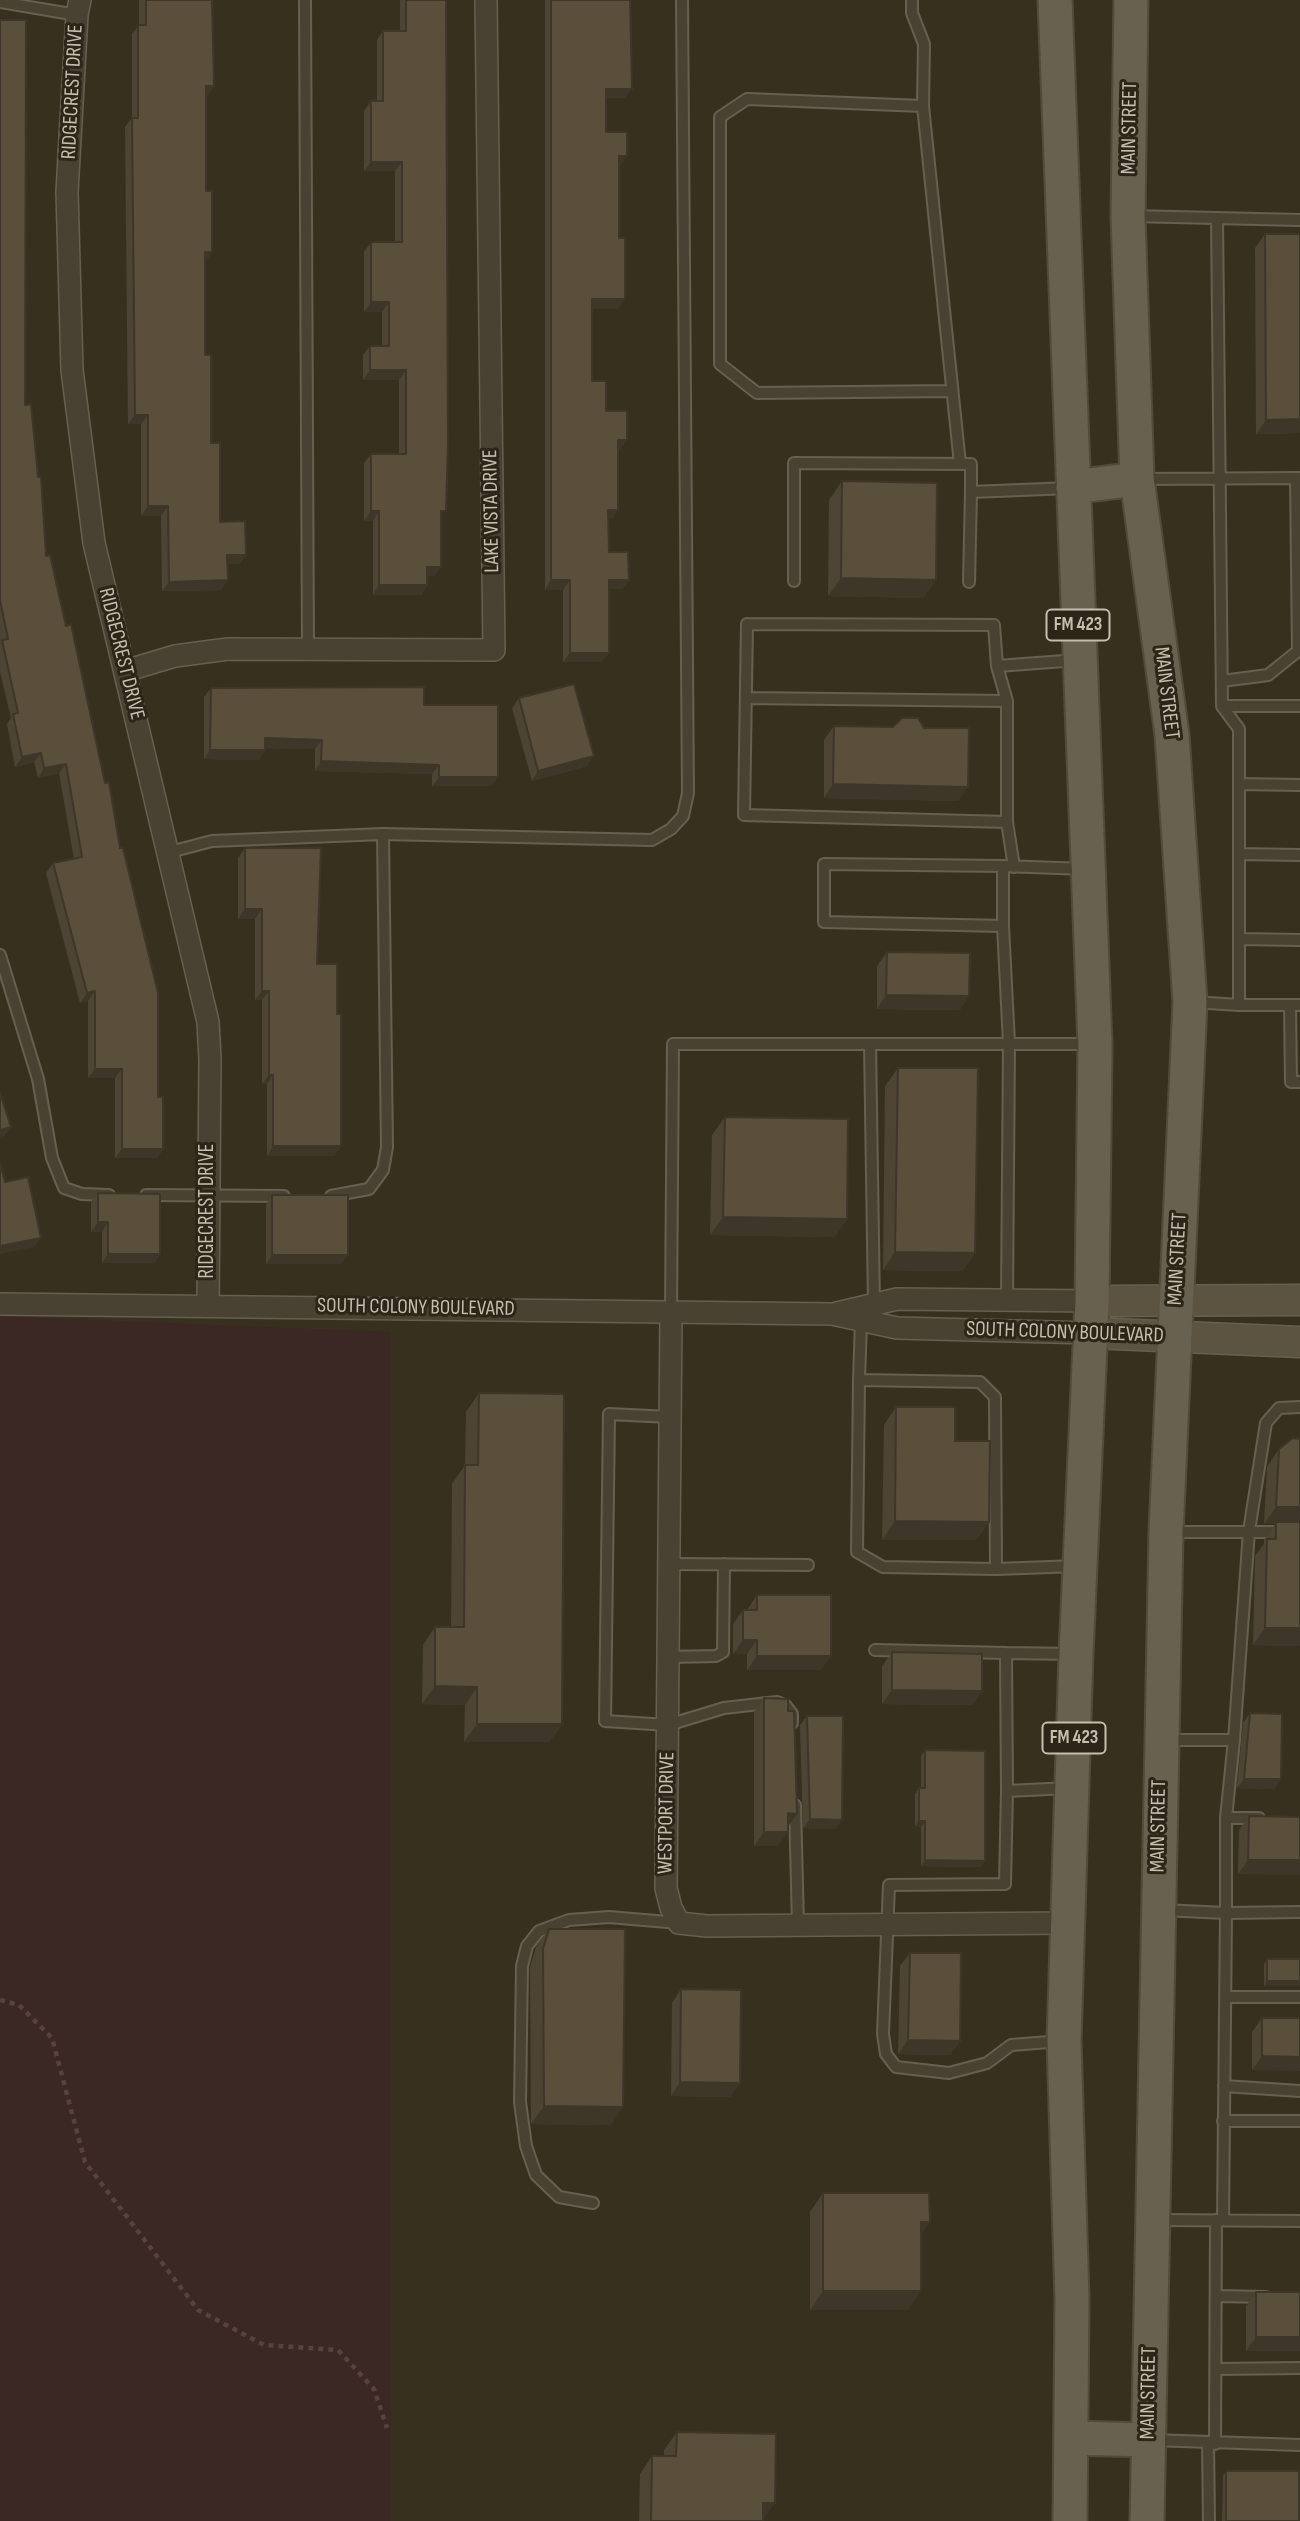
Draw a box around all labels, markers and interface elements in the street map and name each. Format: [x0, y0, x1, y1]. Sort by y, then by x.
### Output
street label: RIDGECREST DRIVE [57, 24, 89, 160]
street label: MAIN STREET [1117, 81, 1143, 175]
street label: LAKE VISTA DRIVE [478, 449, 506, 573]
street label: RIDGECREST DRIVE [92, 586, 150, 722]
road number: FM 423 [1046, 610, 1110, 640]
street label: MAIN STREET [1148, 645, 1184, 741]
street label: RIDGECREST DRIVE [195, 1144, 221, 1278]
street label: MAIN STREET [1163, 1212, 1193, 1306]
street label: SOUTH COLONY BOULEVARD [317, 1294, 515, 1322]
street label: SOUTH COLONY BOULEVARD [966, 1317, 1164, 1349]
road number: FM 423 [1042, 1722, 1106, 1754]
street label: WESTPORT DRIVE [653, 1752, 681, 1874]
street label: MAIN STREET [1146, 1779, 1172, 1873]
street label: MAIN STREET [1136, 2346, 1162, 2440]

